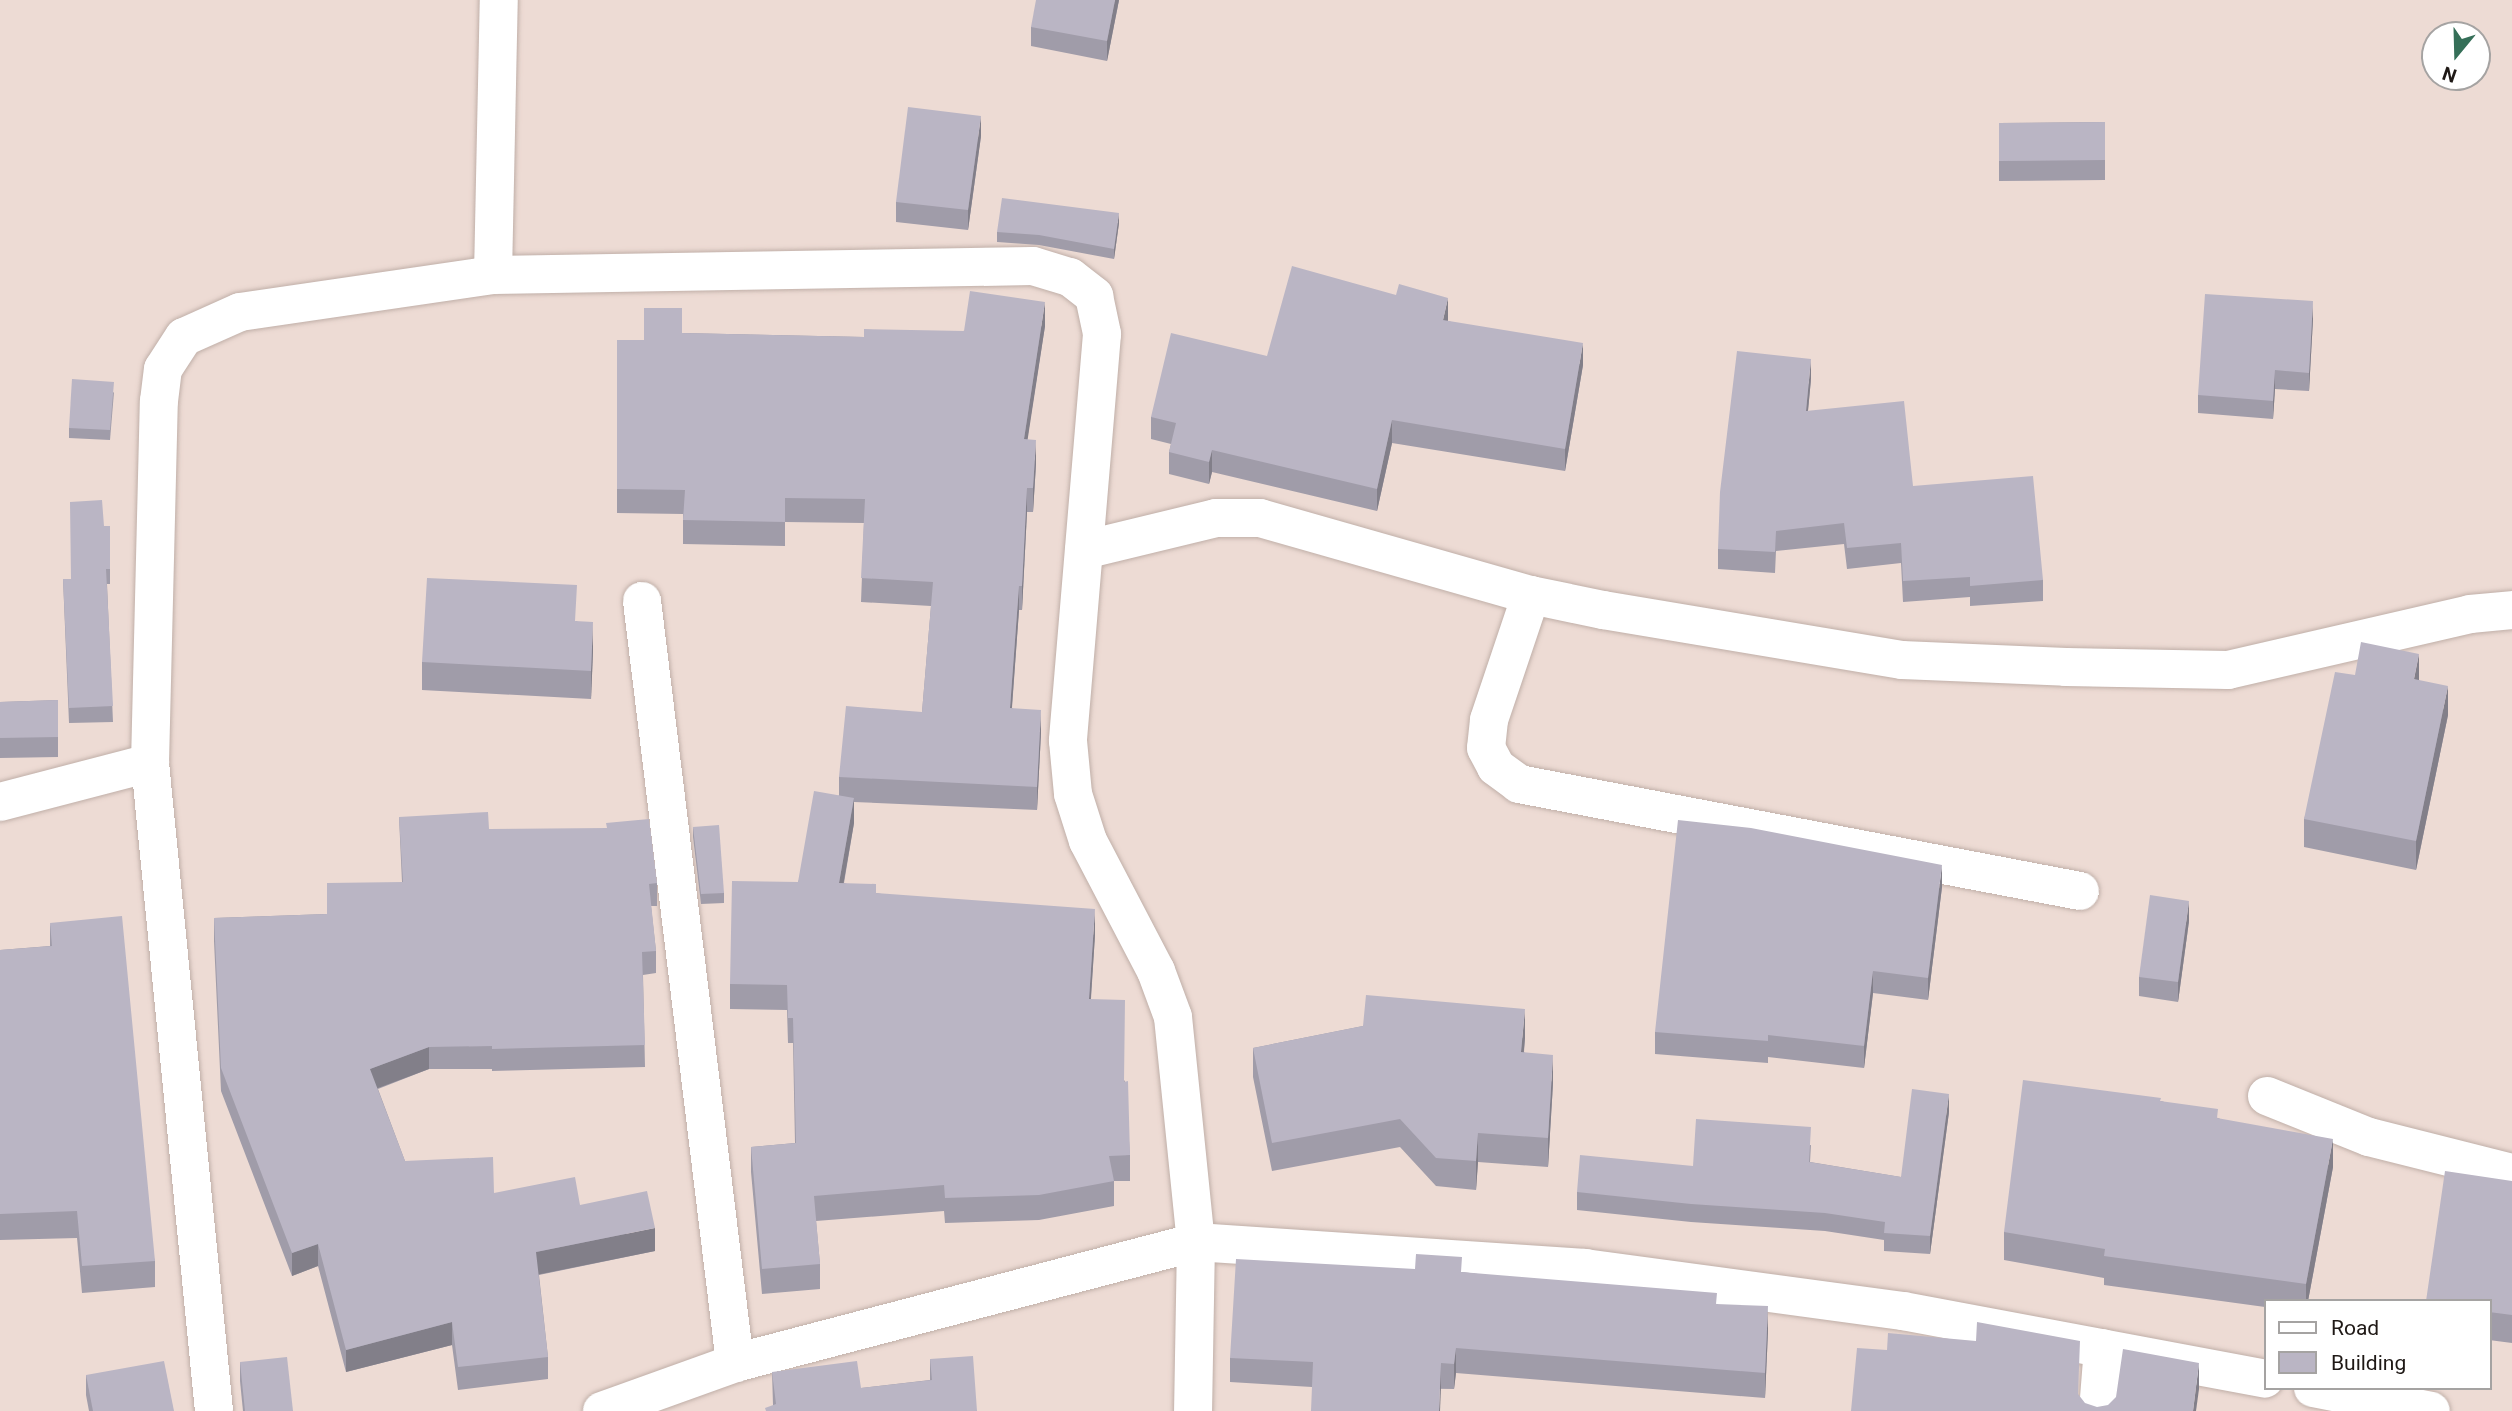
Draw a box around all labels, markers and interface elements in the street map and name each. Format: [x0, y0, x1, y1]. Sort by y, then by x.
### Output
north arrow [2421, 21, 2491, 91]
text: N [2440, 61, 2460, 87]
legend [2264, 1299, 2491, 1390]
text: Road [2331, 1316, 2379, 1340]
text: Building [2331, 1351, 2406, 1375]

